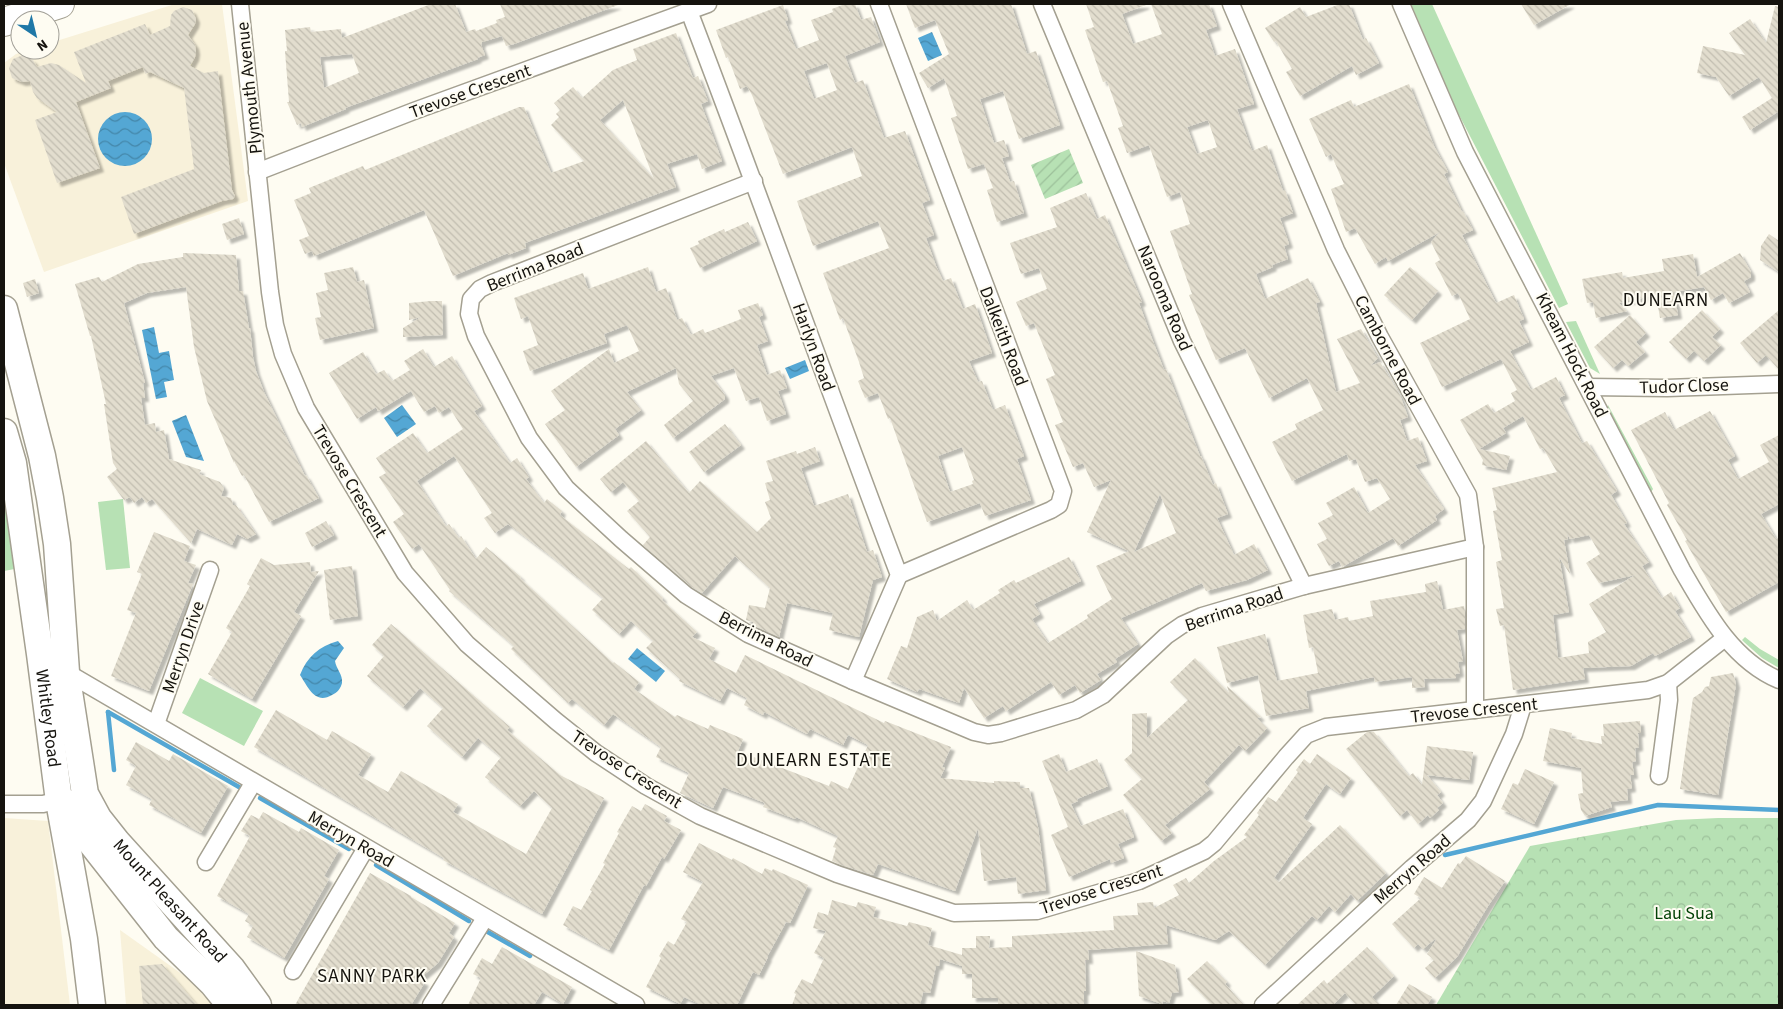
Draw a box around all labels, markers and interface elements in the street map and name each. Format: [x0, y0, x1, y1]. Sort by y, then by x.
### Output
north arrow [10, 10, 60, 60]
street label: Plymouth Avenue [230, 21, 269, 155]
text: N [32, 34, 51, 56]
street label: Trevose Crescent [406, 58, 534, 125]
street label: Berrima Road [483, 237, 587, 298]
street label: Narooma Road [1131, 242, 1198, 355]
street label: Dalkeith Road [973, 283, 1034, 390]
district label: DUNEARN [1623, 287, 1709, 314]
street label: Kheam Hock Road [1529, 288, 1614, 422]
street label: Camborne Road [1348, 291, 1427, 410]
street label: Harlyn Road [786, 300, 841, 395]
street label: Tudor Close [1639, 372, 1729, 401]
street label: Trevose Crescent [306, 420, 393, 542]
street label: Berrima Road [1182, 581, 1287, 638]
street label: Merryn Drive [156, 598, 211, 697]
street label: Berrima Road [714, 605, 817, 674]
street label: Whitley Road [29, 668, 67, 769]
street label: Trevose Crescent [1409, 691, 1539, 730]
street label: Trevose Crescent [566, 724, 687, 815]
district label: DUNEARN ESTATE [736, 747, 892, 774]
street label: Merryn Road [303, 805, 398, 874]
street label: Merryn Road [1368, 829, 1457, 910]
street label: Mount Pleasant Road [107, 833, 233, 969]
street label: Trevose Crescent [1037, 858, 1166, 921]
park label: Lau Sua [1654, 901, 1714, 926]
district label: SANNY PARK [317, 963, 427, 990]

